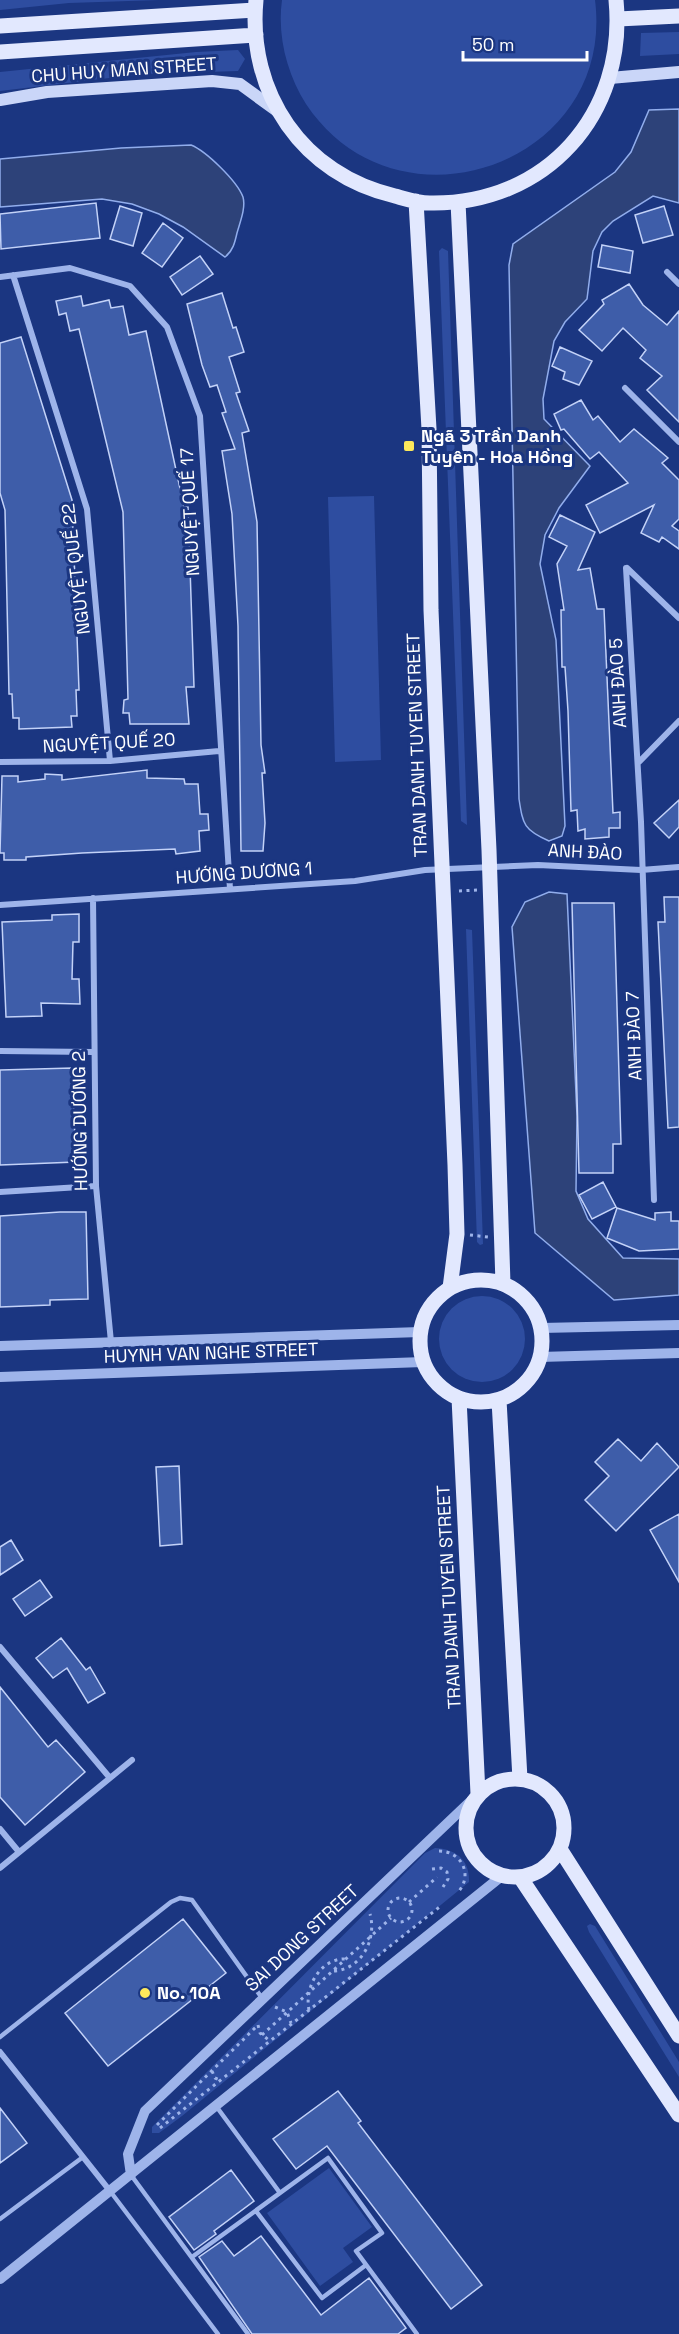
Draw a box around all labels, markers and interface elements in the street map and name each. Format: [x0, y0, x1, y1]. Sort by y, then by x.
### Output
scale bar [463, 24, 588, 62]
text: 50 m [472, 33, 514, 56]
street label: CHU HUY MAN STREET [30, 52, 218, 87]
place label: Ngã 3 Trần Danh Tuyên - Hoa Hồng [421, 424, 573, 468]
marker: Ngã 3 Trần Danh Tuyên - Hoa Hồng [402, 439, 416, 453]
street label: NGUYỆT QUẾ 17 [175, 447, 204, 577]
street label: NGUYỆT QUẾ 22 [56, 502, 95, 636]
street label: TRAN DANH TUYEN STREET [401, 632, 432, 858]
street label: ANH ĐÀO 5 [604, 637, 631, 729]
street label: NGUYỆT QUẾ 20 [42, 728, 176, 757]
street label: ANH ĐÀO [547, 838, 623, 865]
street label: HƯỚNG DƯƠNG 1 [175, 856, 313, 889]
street label: ANH ĐÀO 7 [620, 991, 647, 1081]
street label: HƯỚNG DƯƠNG 2 [67, 1051, 92, 1191]
street label: HUYNH VAN NGHE STREET [103, 1337, 319, 1368]
street label: TRAN DANH TUYEN STREET [431, 1484, 466, 1710]
street label: SAI DONG STREET [240, 1879, 364, 1996]
place label: No. 10A [157, 1981, 221, 2004]
marker: No. 10A [138, 1986, 152, 2000]

